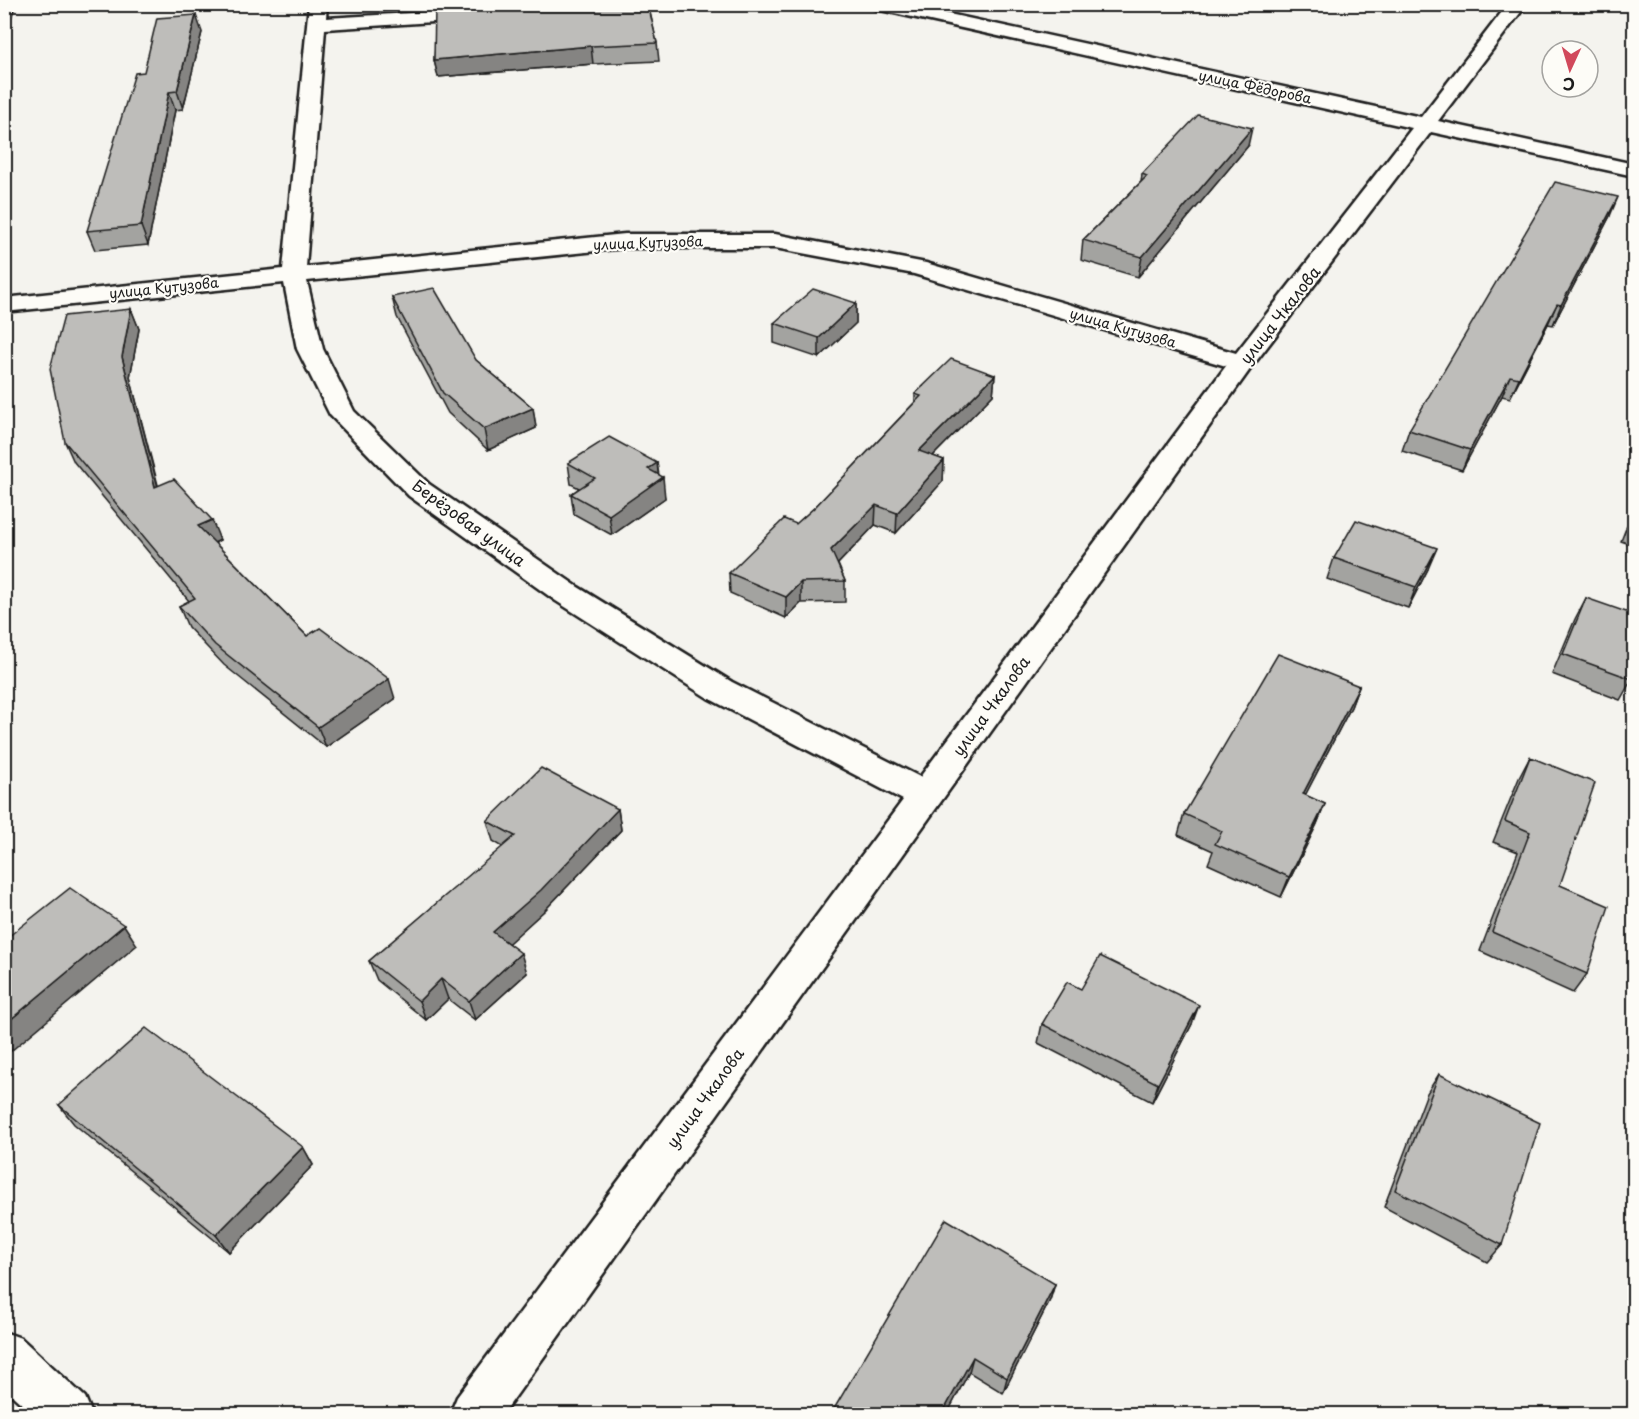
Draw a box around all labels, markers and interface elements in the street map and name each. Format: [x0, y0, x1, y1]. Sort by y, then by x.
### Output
north arrow [1540, 39, 1600, 99]
street label: улица Фёдорова [1197, 64, 1314, 109]
text: С [1562, 73, 1576, 97]
street label: улица Кутузова [593, 230, 704, 255]
street label: улица Чкалова [1233, 260, 1325, 369]
street label: улица Кутузова [108, 271, 220, 304]
street label: улица Кутузова [1067, 302, 1179, 353]
street label: Берёзовая улица [408, 473, 531, 571]
street label: улица Чкалова [946, 650, 1035, 760]
street label: улица Чкалова [660, 1042, 749, 1152]

